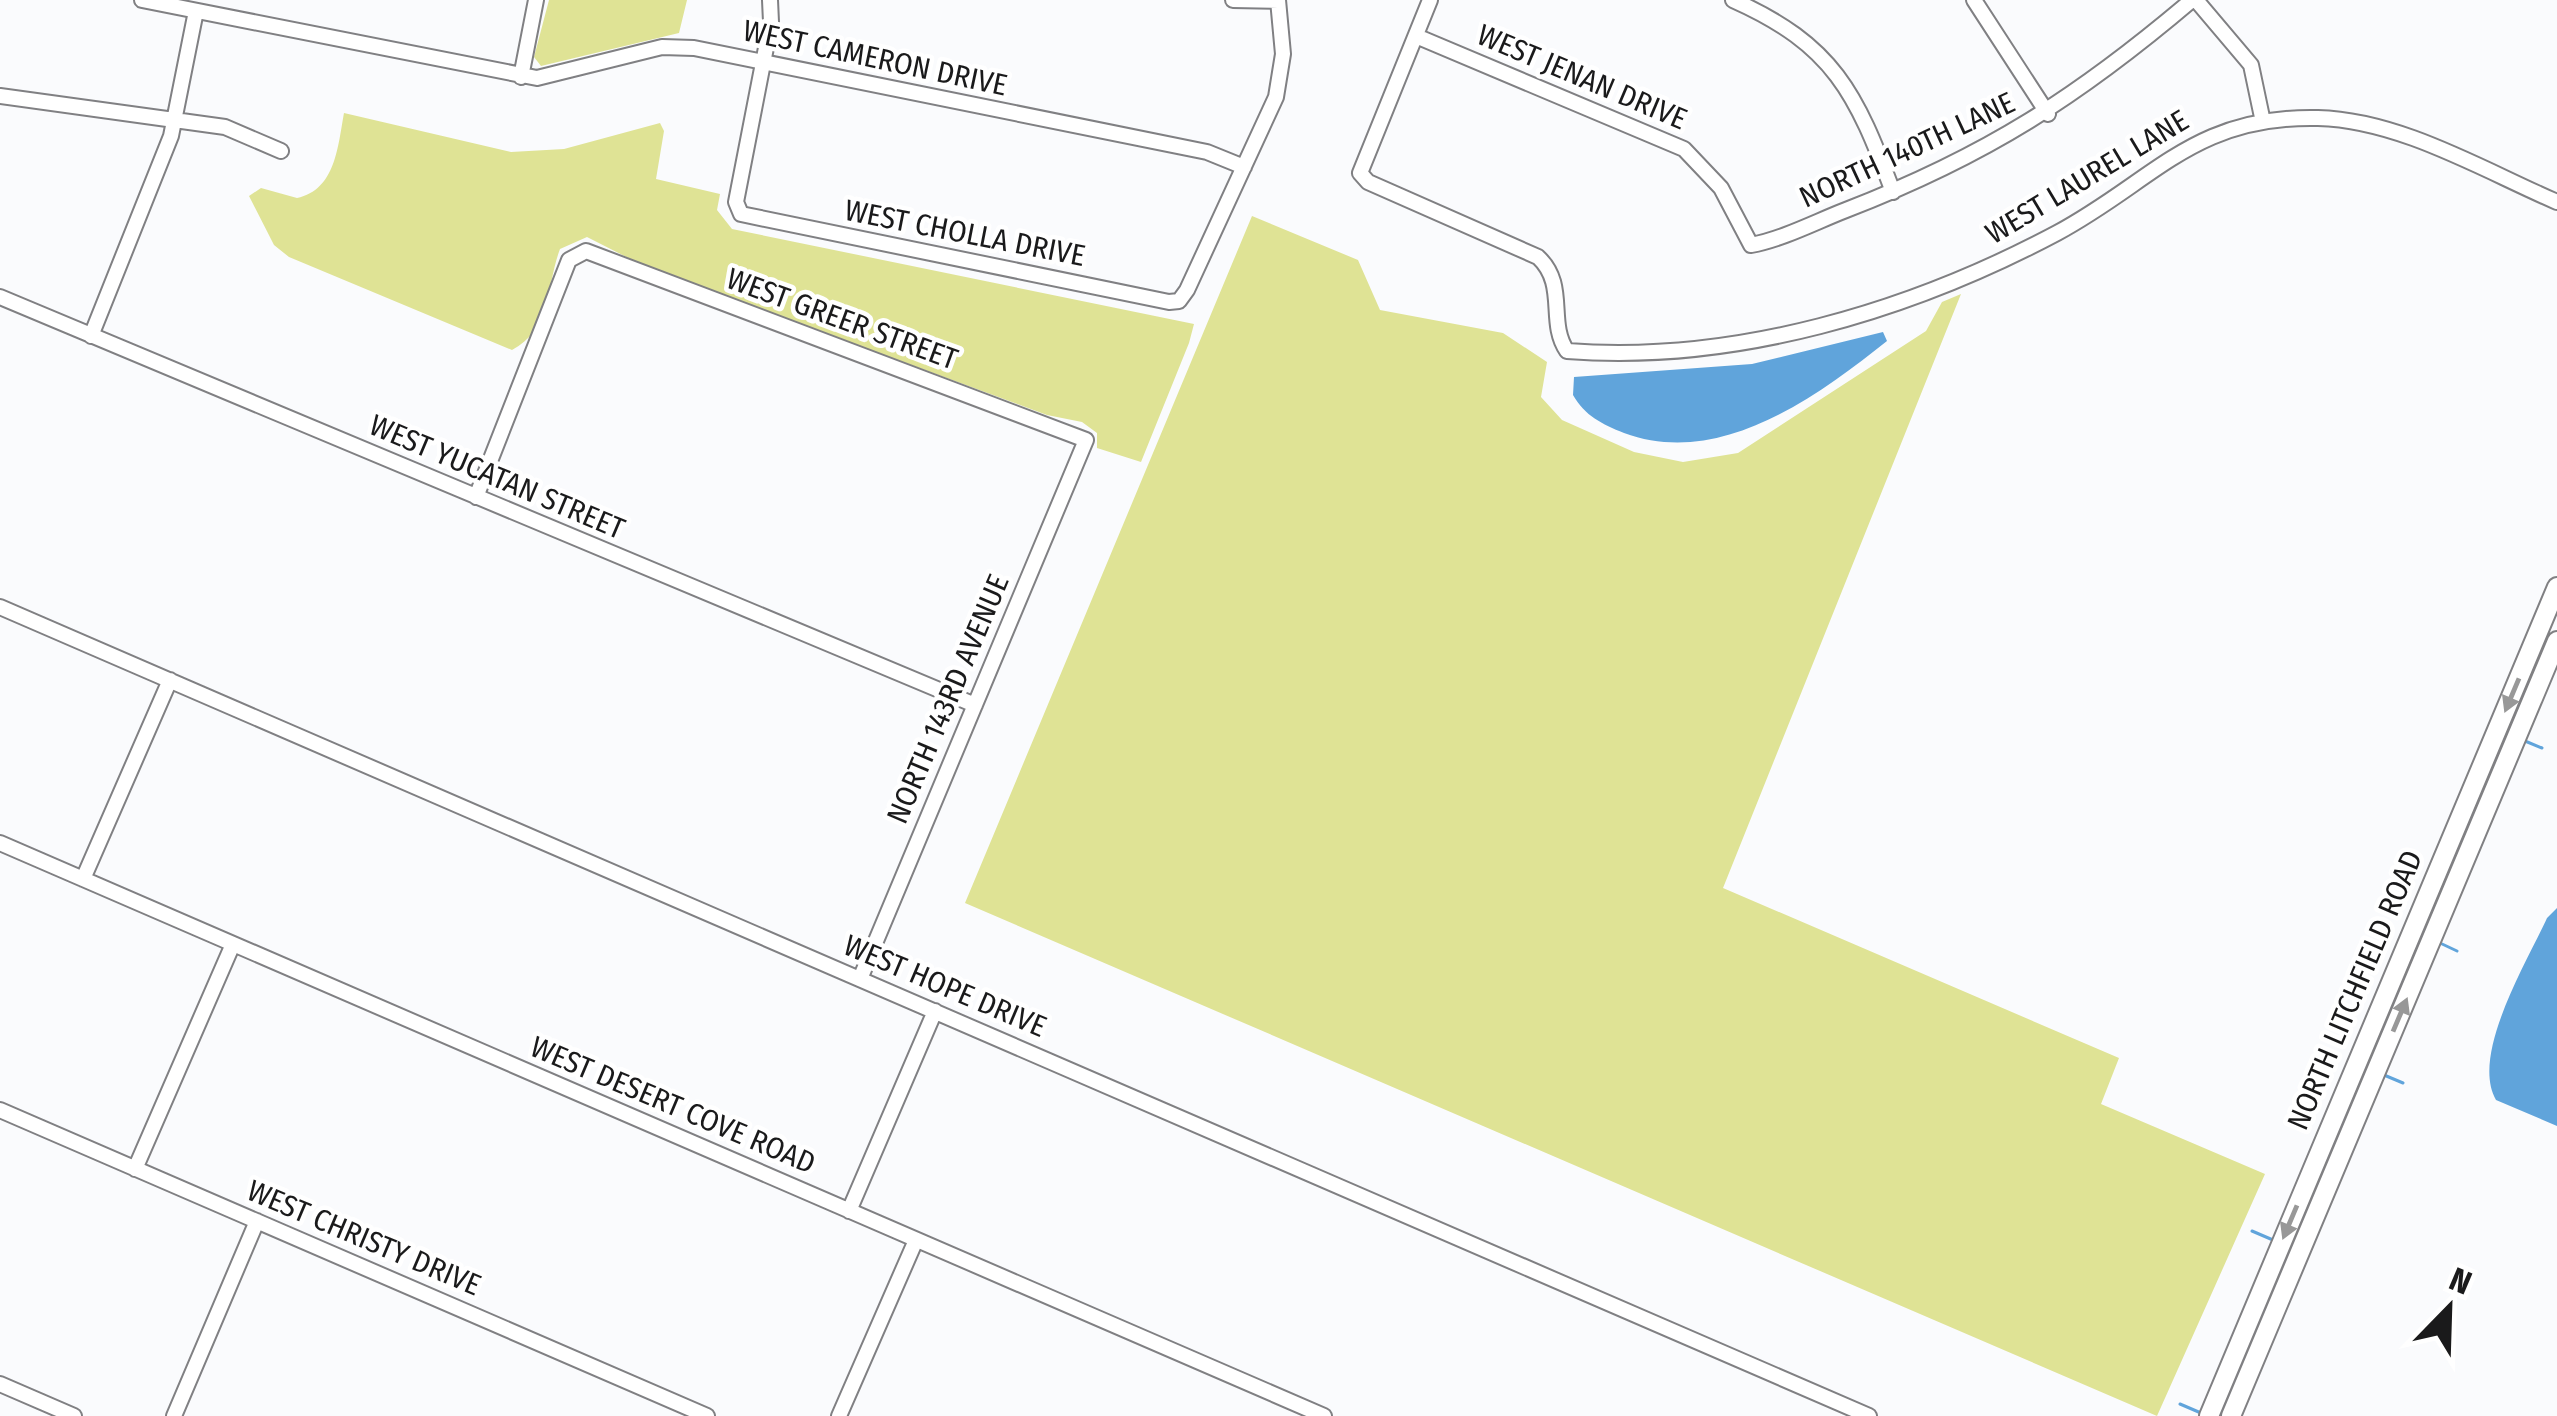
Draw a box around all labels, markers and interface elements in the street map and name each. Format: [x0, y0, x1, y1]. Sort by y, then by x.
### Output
street label: WEST CAMERON DRIVE [740, 12, 1010, 104]
street label: WEST JENAN DRIVE [1472, 17, 1692, 137]
street label: NORTH 140TH LANE [1794, 84, 2020, 216]
street label: WEST LAUREL LANE [1979, 102, 2195, 252]
street label: WEST CHOLLA DRIVE [842, 192, 1088, 274]
street label: WEST GREER STREET [722, 261, 962, 377]
street label: WEST YUCATAN STREET [364, 407, 630, 547]
street label: NORTH 143RD AVENUE [879, 569, 1017, 829]
one-way arrow [2502, 678, 2521, 714]
street label: NORTH LITCHFIELD ROAD [2280, 845, 2430, 1135]
street label: WEST HOPE DRIVE [838, 927, 1052, 1045]
one-way arrow [2391, 996, 2410, 1032]
street label: WEST DESERT COVE ROAD [525, 1029, 821, 1181]
street label: WEST CHRISTY DRIVE [242, 1173, 486, 1303]
one-way arrow [2280, 1204, 2299, 1240]
north arrow [2389, 1248, 2509, 1368]
text: N [2443, 1259, 2477, 1304]

